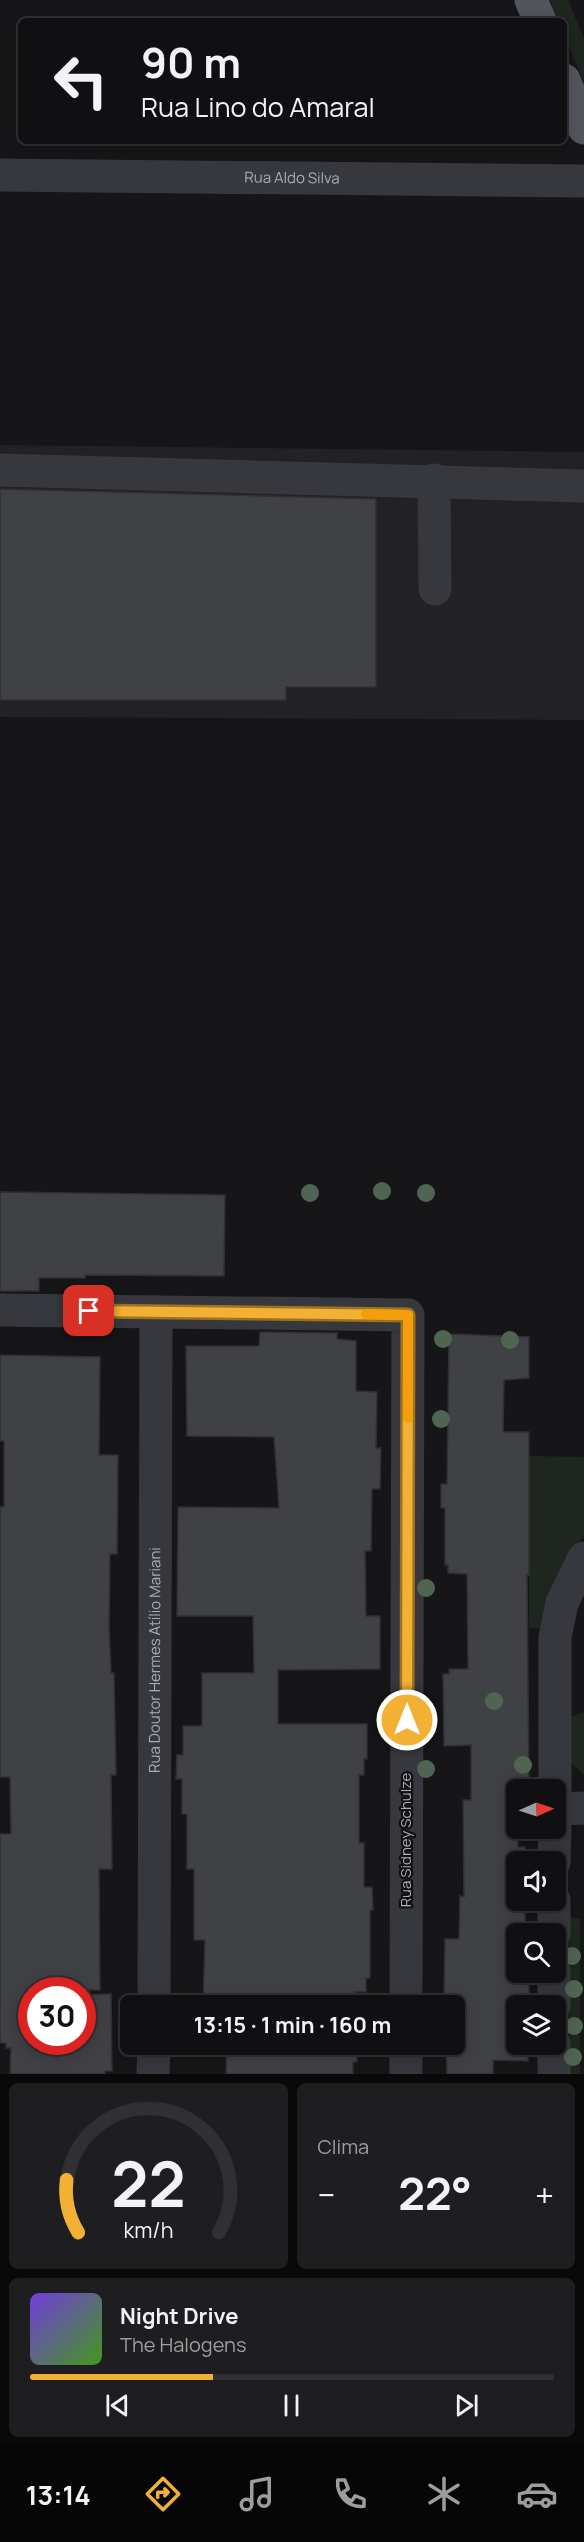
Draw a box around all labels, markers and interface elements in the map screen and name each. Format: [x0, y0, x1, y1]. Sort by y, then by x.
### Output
text: 90 m [141, 33, 241, 91]
icon: left [42, 42, 120, 120]
text: Rua Lino do Amaral [141, 88, 375, 125]
street label: Rua Aldo Silva [244, 167, 340, 188]
pin [63, 1285, 114, 1336]
icon: arrive [72, 1294, 105, 1327]
street label: Rua Doutor Hermes Atílio Mariani [144, 1547, 165, 1773]
position arrow [375, 1688, 439, 1752]
street label: Rua Sidney Schulze [395, 1772, 416, 1907]
north arrow [506, 1779, 566, 1839]
map controls [506, 1779, 566, 2055]
button: sound [506, 1851, 566, 1911]
button: search [506, 1923, 566, 1983]
speed limit sign: 30 [18, 1977, 96, 2055]
button: layers [506, 1995, 566, 2055]
text: 13:15 · 1 min · 160 m [194, 2010, 391, 2040]
text: Clima [318, 2133, 369, 2160]
text: 22 [111, 2140, 185, 2226]
text: 22° [398, 2162, 472, 2224]
text: − [318, 2172, 335, 2217]
text: + [535, 2172, 554, 2217]
text: km/h [123, 2215, 173, 2244]
text: Night Drive [120, 2301, 239, 2331]
text: The Halogens [120, 2331, 246, 2358]
icon: previous [101, 2389, 134, 2422]
icon: pause [275, 2389, 308, 2422]
icon: next [450, 2389, 483, 2422]
icon: directions [142, 2473, 184, 2515]
icon: music [236, 2473, 278, 2515]
icon: phone [329, 2473, 371, 2515]
icon: climate [423, 2473, 465, 2515]
icon: car [516, 2473, 558, 2515]
text: 13:14 [26, 2476, 91, 2513]

